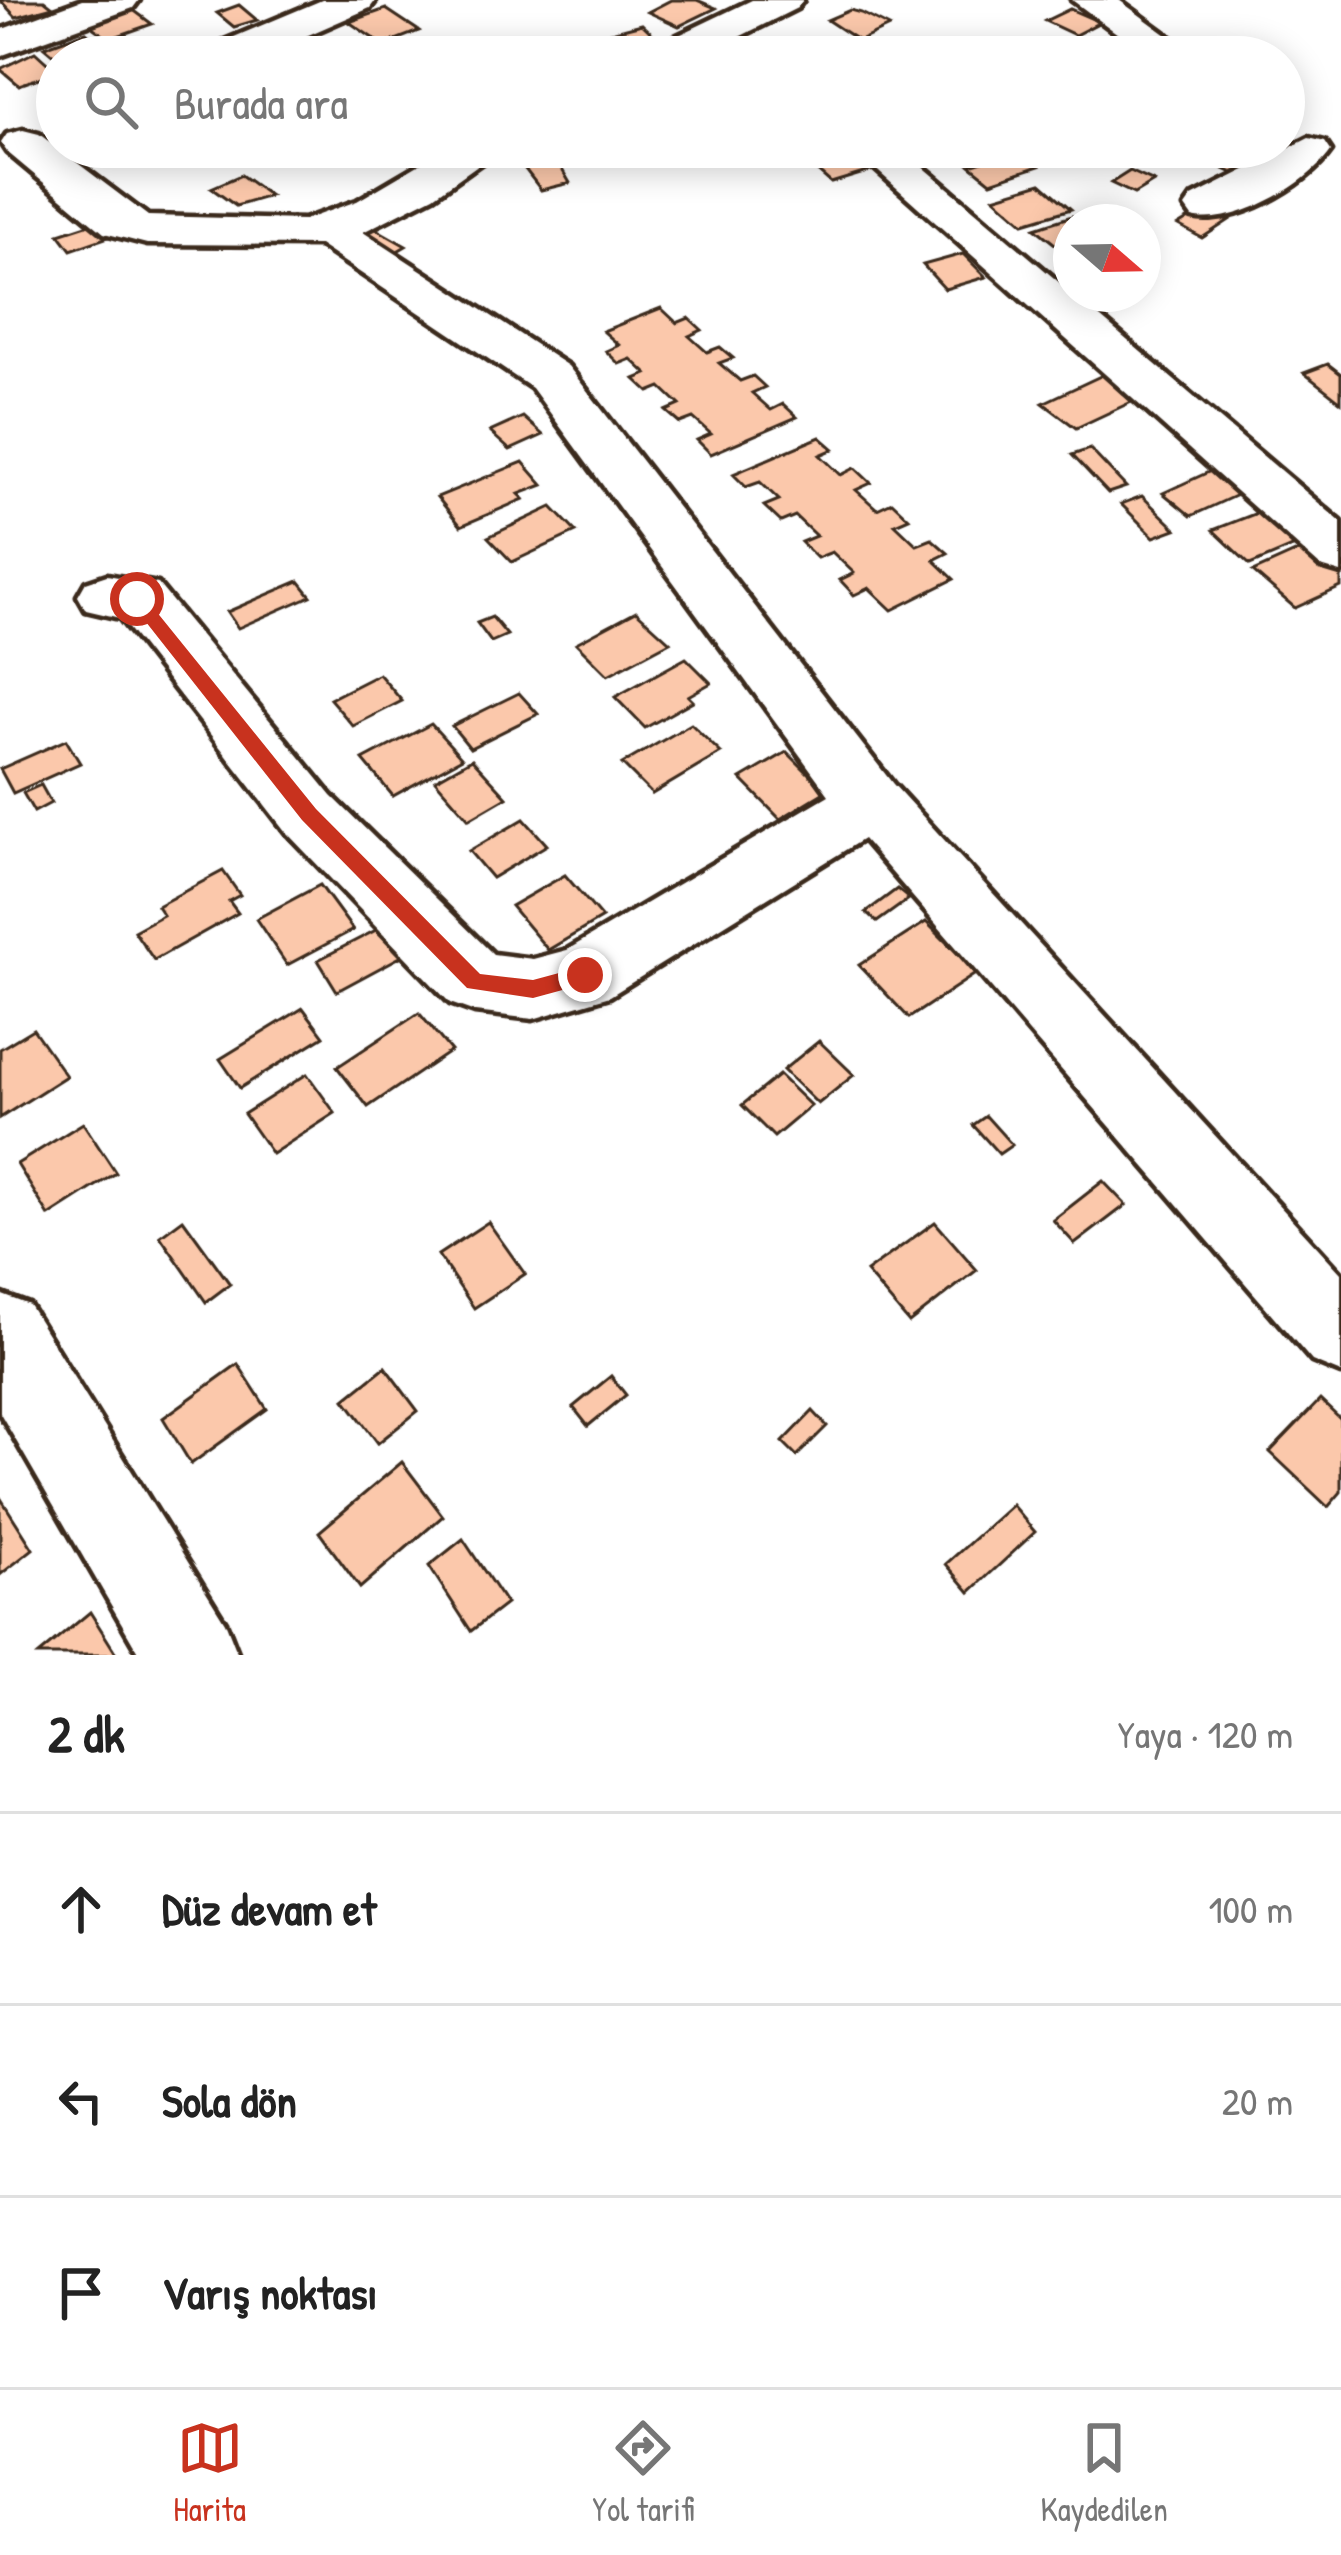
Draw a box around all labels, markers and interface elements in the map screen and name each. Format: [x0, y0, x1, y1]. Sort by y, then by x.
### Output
search box [36, 36, 1305, 168]
icon: search [78, 69, 144, 135]
text: Burada ara [174, 72, 348, 133]
north arrow [1053, 204, 1161, 312]
route start [110, 572, 164, 626]
route end [558, 948, 612, 1002]
text: 2 dk [48, 1699, 125, 1768]
text: Yaya · 120 m [1118, 1707, 1293, 1760]
icon: ahead [48, 1876, 114, 1942]
text: Düz devam et [162, 1878, 376, 1939]
text: 100 m [1208, 1882, 1293, 1935]
icon: left [48, 2068, 114, 2134]
text: Sola dön [162, 2070, 297, 2131]
text: 20 m [1222, 2074, 1293, 2127]
icon: arrive [48, 2260, 114, 2326]
text: Varış noktası [162, 2262, 378, 2323]
tab: Harita [173, 2415, 246, 2531]
tab: Yol tarifi [592, 2415, 694, 2531]
tab: Kaydedilen [1041, 2415, 1168, 2531]

